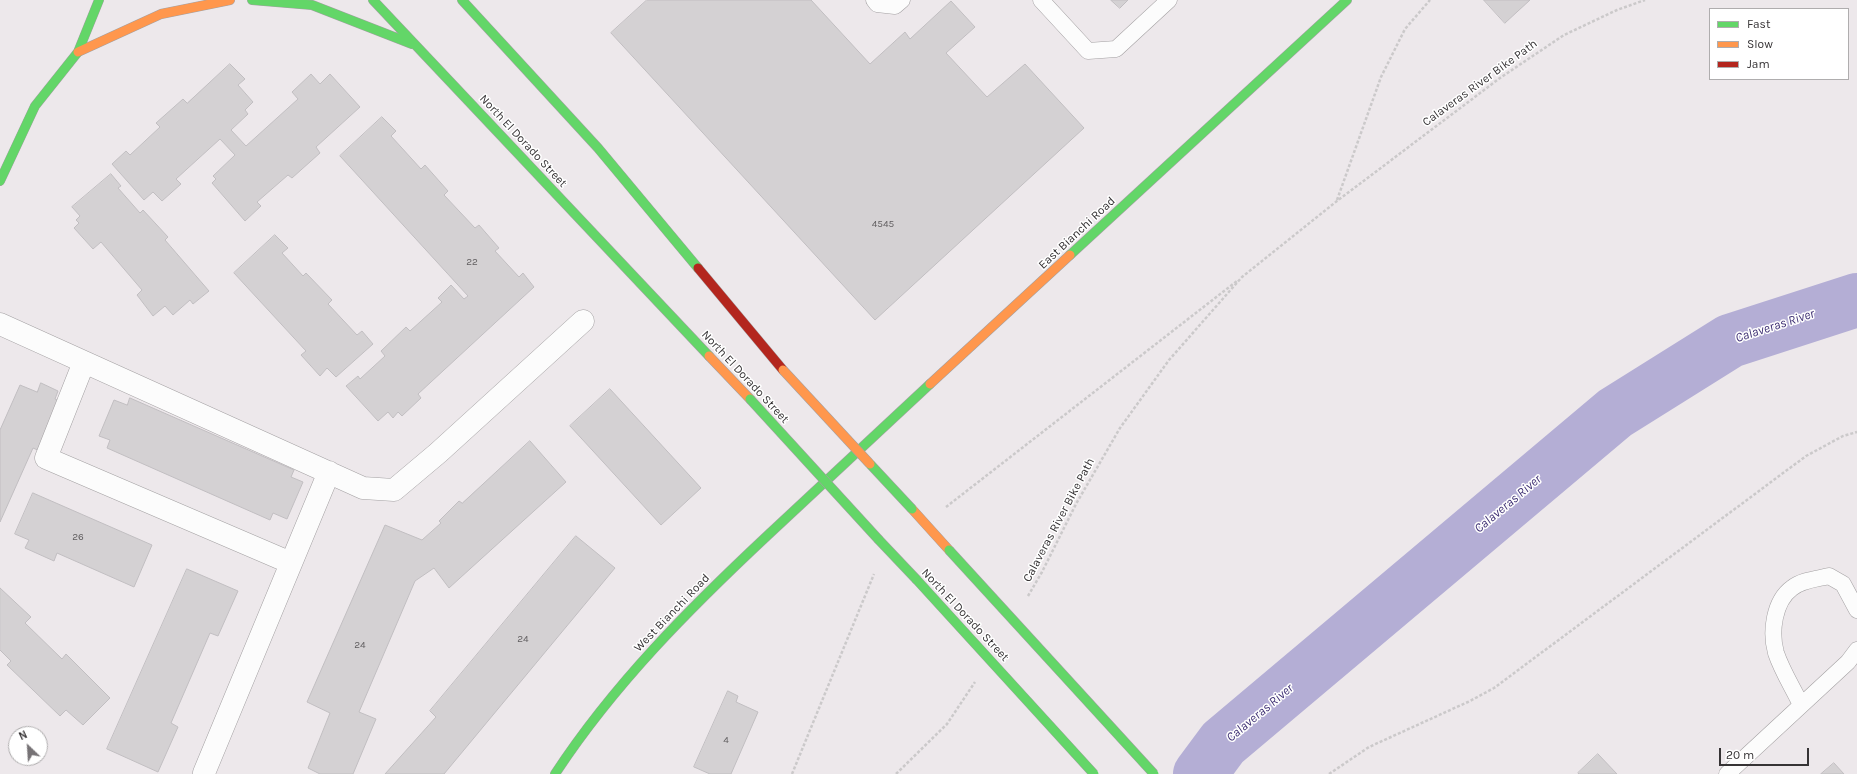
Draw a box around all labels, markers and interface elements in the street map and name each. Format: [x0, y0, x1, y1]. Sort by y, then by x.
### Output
legend [1709, 8, 1849, 80]
text: Fast [1747, 17, 1770, 31]
street label: Calaveras River Bike Path [1420, 37, 1540, 129]
text: Slow [1747, 37, 1773, 51]
text: Jam [1747, 57, 1770, 71]
street label: North El Dorado Street [476, 92, 570, 190]
street label: East Bianchi Road [1036, 194, 1118, 272]
house number: 4545 [872, 218, 894, 230]
house number: 22 [466, 256, 478, 268]
water label: Calaveras River [1733, 306, 1817, 346]
street label: North El Dorado Street [698, 328, 792, 426]
street label: Calaveras River Bike Path [1020, 456, 1098, 584]
water label: Calaveras River [1471, 472, 1545, 536]
house number: 26 [72, 531, 84, 543]
street label: North El Dorado Street [918, 566, 1012, 664]
street label: West Bianchi Road [631, 571, 713, 655]
house number: 24 [517, 633, 529, 645]
house number: 24 [354, 639, 366, 651]
water label: Calaveras River [1223, 681, 1297, 745]
north arrow [8, 726, 48, 766]
text: N [17, 728, 29, 743]
house number: 4 [723, 734, 729, 746]
scale bar [1721, 740, 1811, 766]
text: 20 m [1726, 748, 1754, 762]

